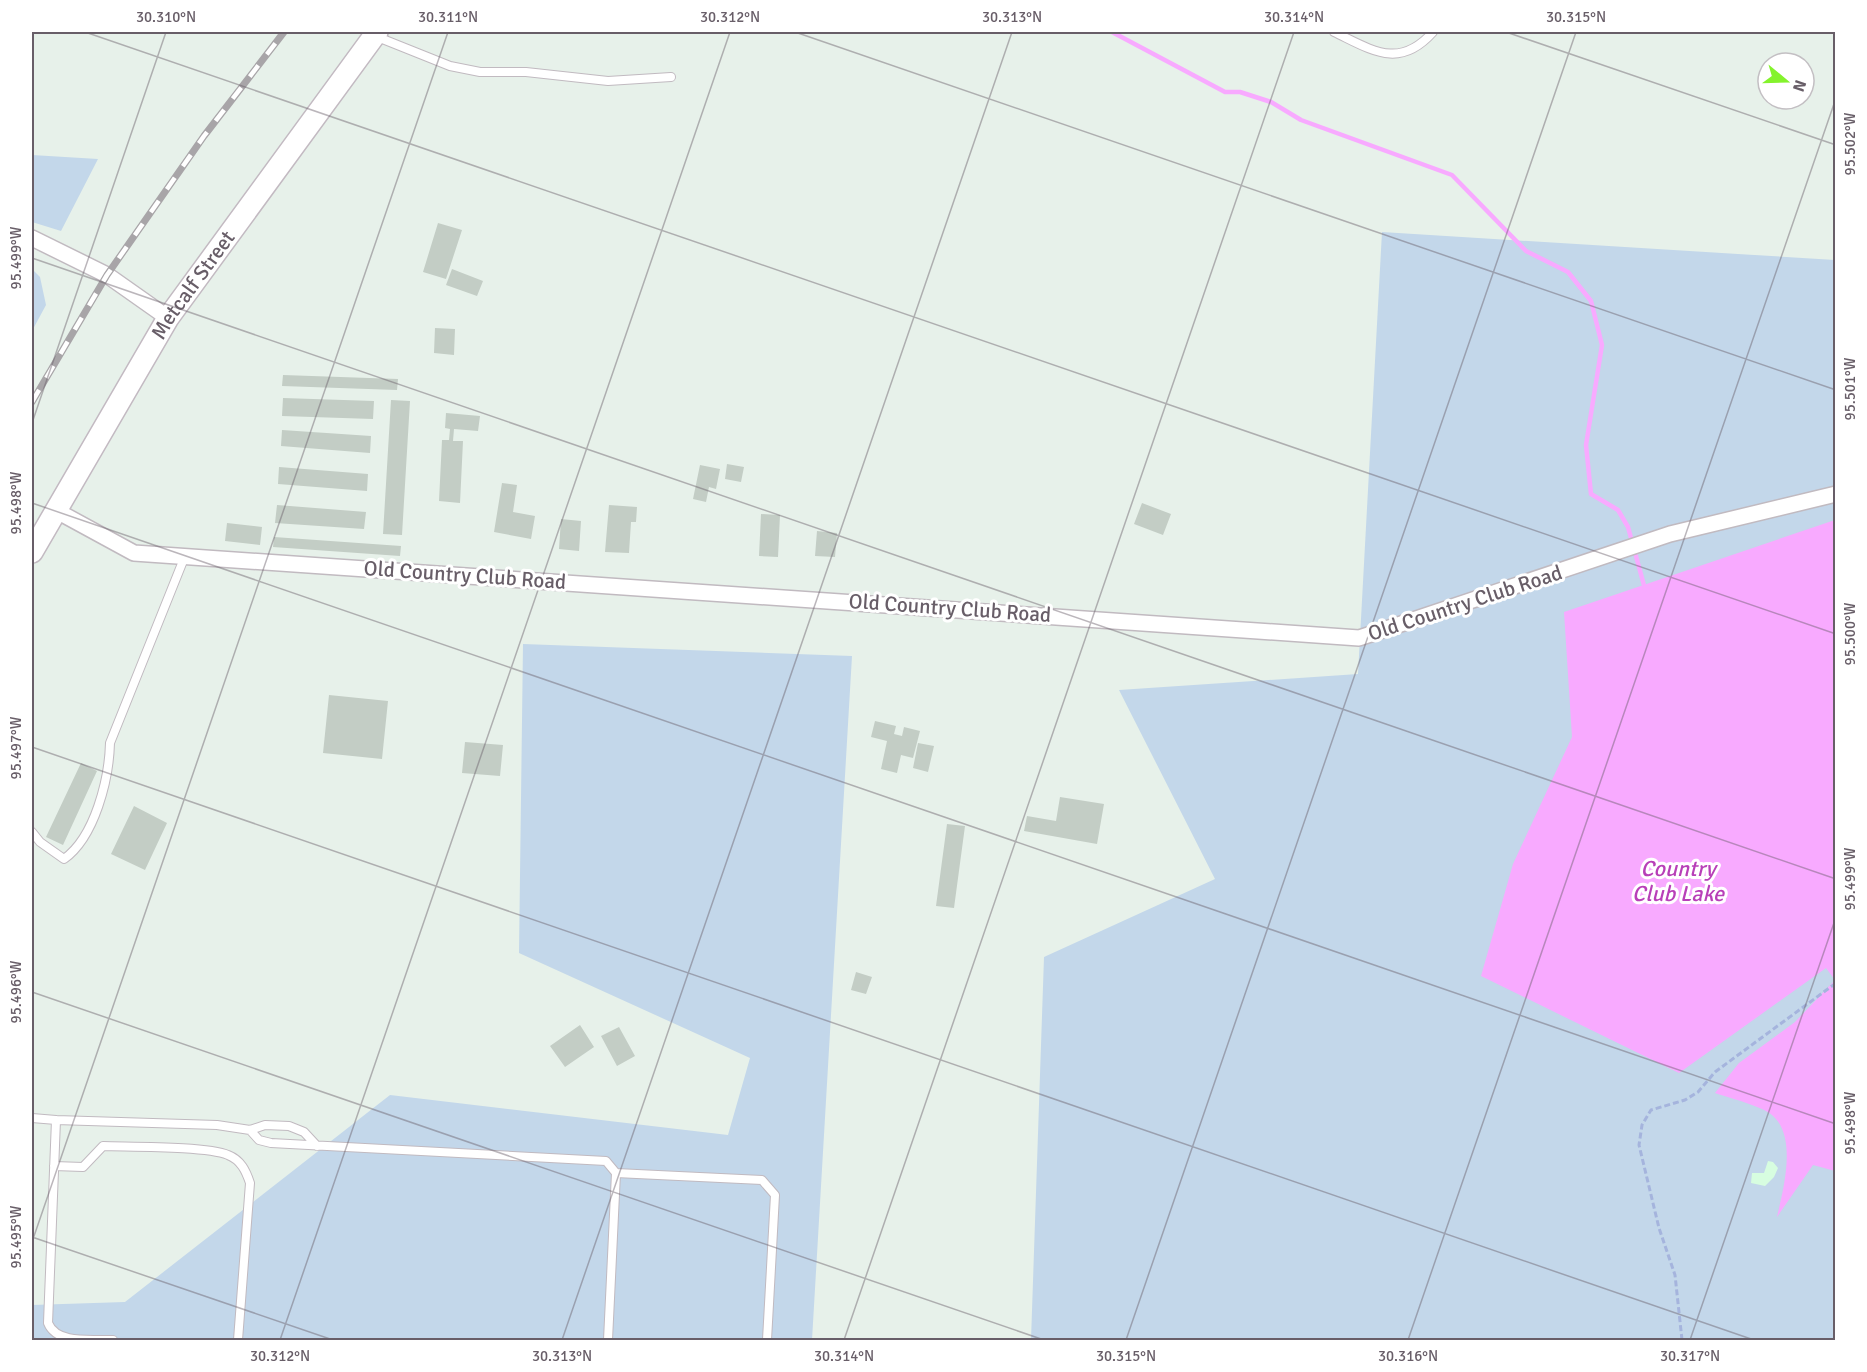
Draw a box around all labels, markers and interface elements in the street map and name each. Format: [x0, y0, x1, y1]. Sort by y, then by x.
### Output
text: 30.310°N [136, 8, 196, 26]
text: 30.311°N [418, 8, 478, 26]
text: 30.312°N [700, 8, 760, 26]
text: 30.313°N [982, 8, 1042, 26]
text: 30.314°N [1264, 8, 1324, 26]
text: 30.315°N [1546, 8, 1606, 26]
north arrow [1756, 51, 1816, 111]
text: N [1788, 77, 1811, 94]
text: 95.502°W [1841, 112, 1859, 175]
street label: Metcalf Street [145, 225, 241, 344]
text: 95.499°W [7, 226, 25, 289]
text: 95.501°W [1841, 357, 1859, 420]
text: 95.498°W [7, 471, 25, 534]
street label: Old Country Club Road [363, 555, 567, 595]
street label: Old Country Club Road [1365, 559, 1565, 647]
street label: Old Country Club Road [848, 588, 1052, 628]
text: 95.500°W [1841, 602, 1859, 665]
text: 95.497°W [7, 716, 25, 779]
text: 95.499°W [1841, 847, 1859, 910]
water label: Country Club Lake [1632, 855, 1725, 907]
text: 95.496°W [7, 960, 25, 1023]
text: 95.498°W [1841, 1091, 1859, 1154]
text: 95.495°W [7, 1205, 25, 1268]
text: 30.312°N [250, 1347, 310, 1365]
text: 30.313°N [532, 1347, 592, 1365]
text: 30.314°N [814, 1347, 874, 1365]
text: 30.315°N [1096, 1347, 1156, 1365]
text: 30.316°N [1378, 1347, 1438, 1365]
text: 30.317°N [1660, 1347, 1720, 1365]

